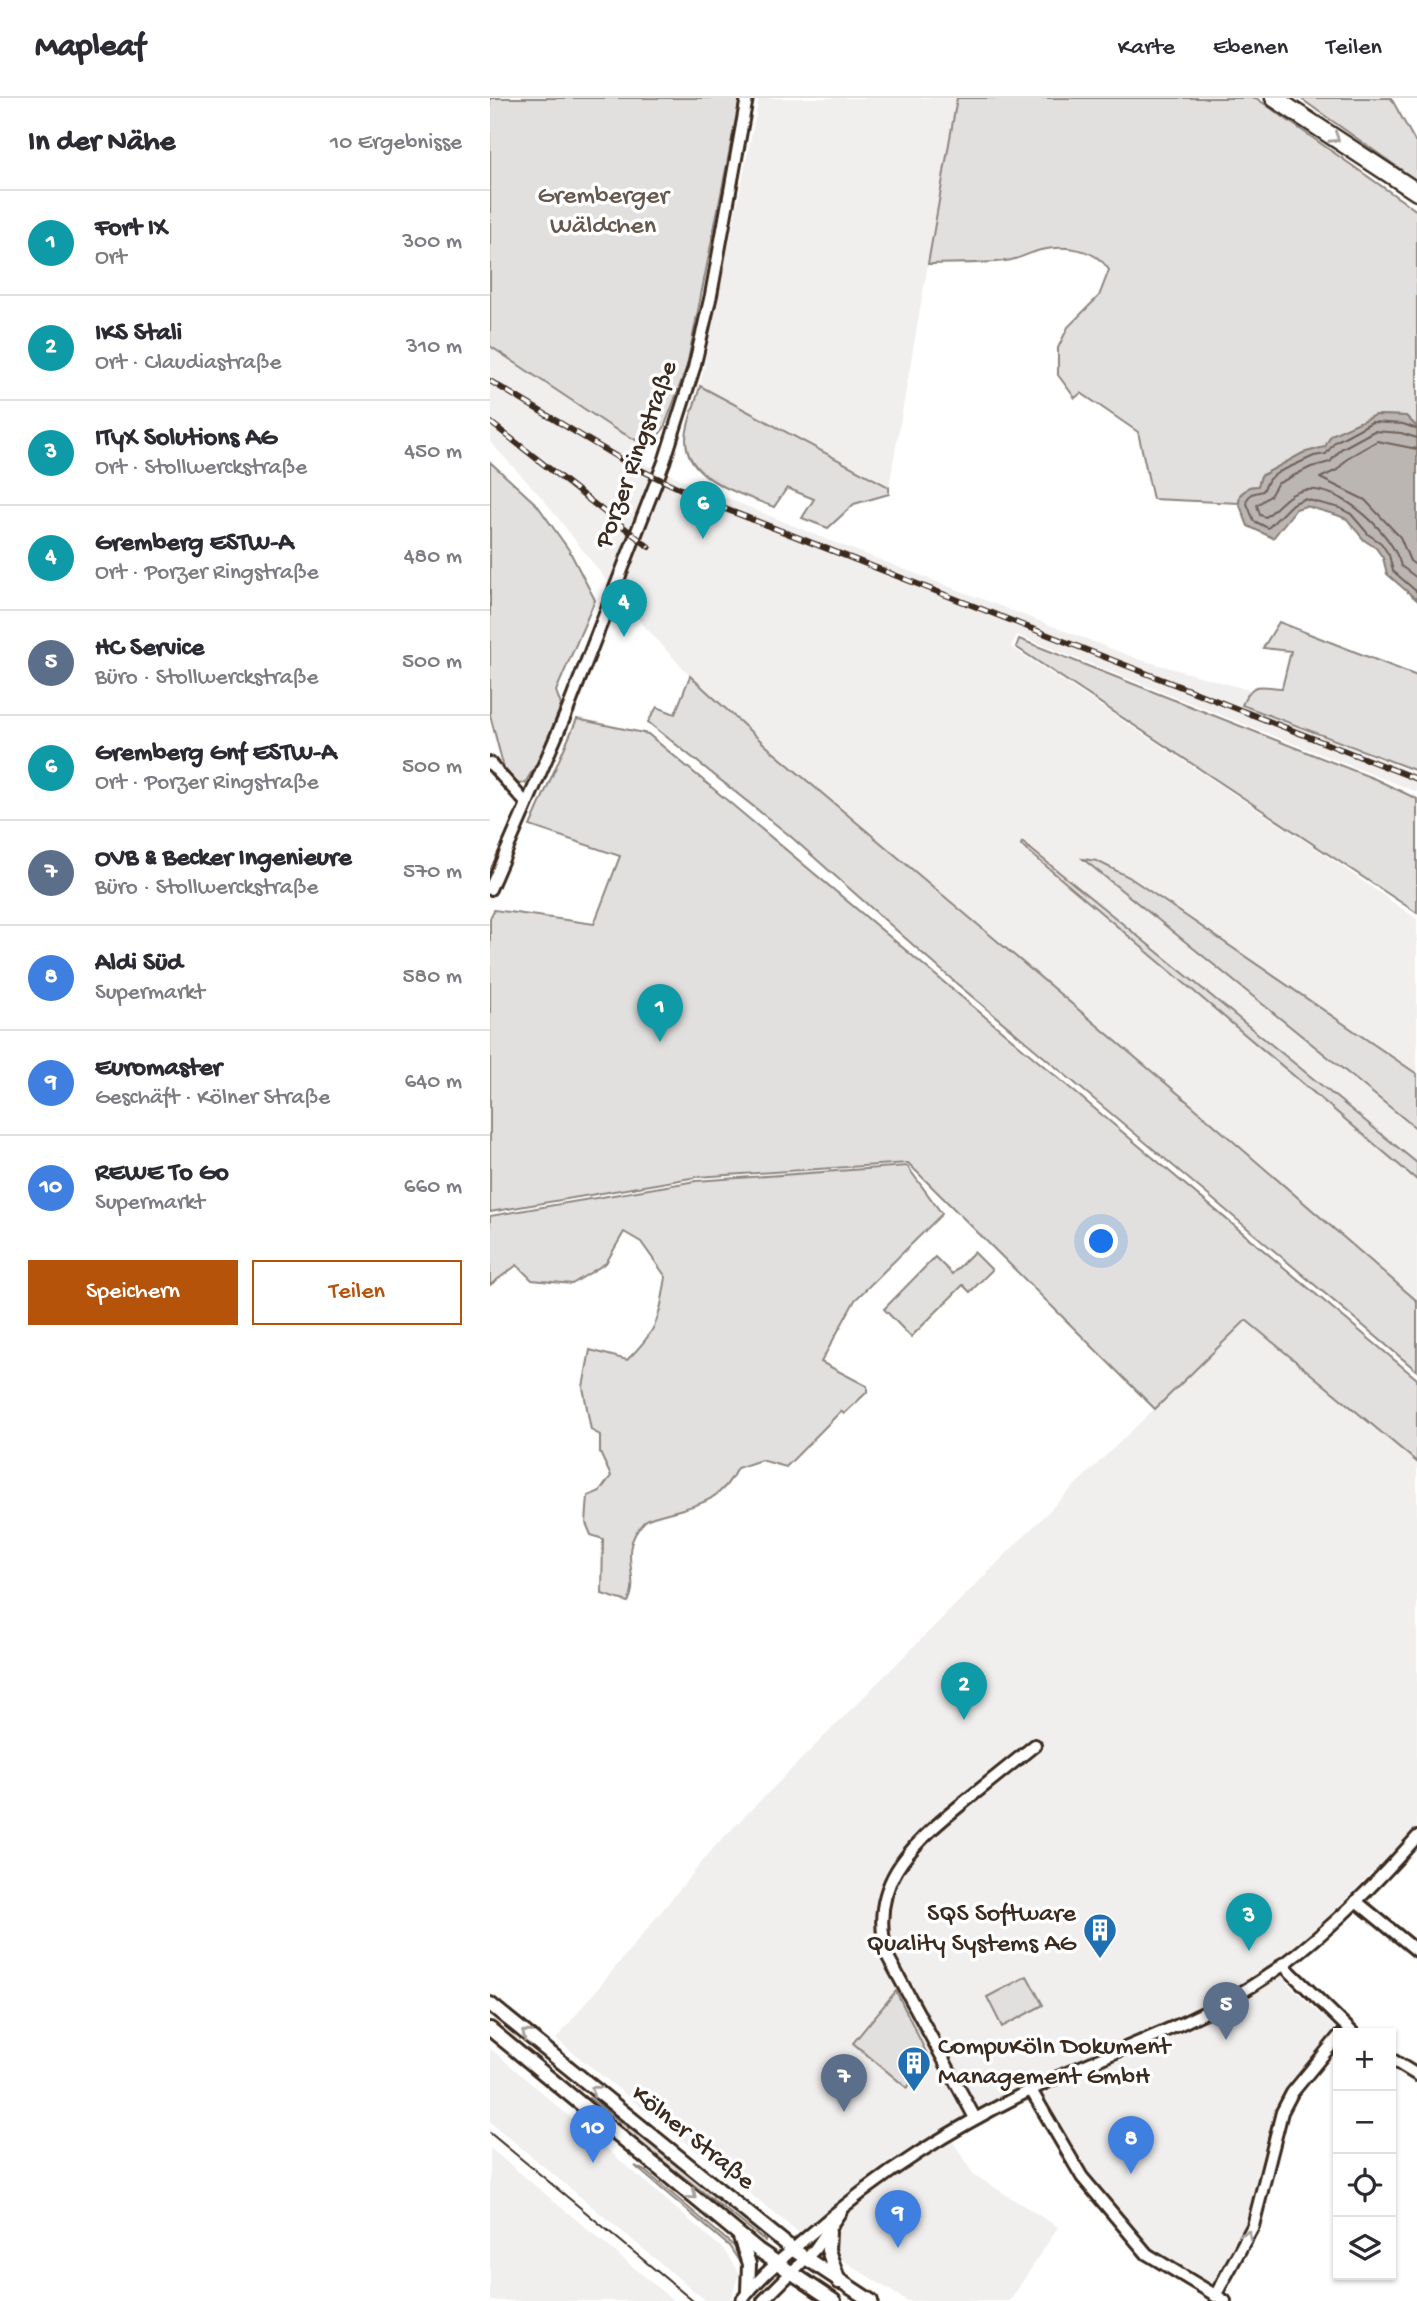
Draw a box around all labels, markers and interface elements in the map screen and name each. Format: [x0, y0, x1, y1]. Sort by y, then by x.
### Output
text: Mapleaf [35, 29, 145, 67]
text: Karte [1118, 34, 1175, 63]
text: Ebenen [1213, 34, 1288, 63]
text: Teilen [1326, 34, 1382, 63]
text: In der Nähe [28, 126, 175, 161]
text: 10 Ergebnisse [330, 130, 462, 157]
one-way arrow [1327, 130, 1340, 142]
park label: Gremberger Wäldchen [537, 182, 671, 243]
text: Fort IX [95, 214, 168, 245]
text: 1 [46, 229, 56, 256]
text: 300 m [402, 229, 462, 256]
text: Ort [95, 245, 126, 272]
text: IKS Stali [95, 319, 182, 350]
text: 2 [45, 334, 57, 361]
text: 310 m [406, 334, 462, 361]
text: Ort · Claudiastraße [95, 350, 281, 377]
street label: Porzer Ringstraße [589, 357, 686, 554]
text: ITyX Solutions AG [95, 424, 277, 455]
text: 3 [45, 439, 57, 466]
text: 450 m [404, 439, 462, 466]
text: Ort · Stollwerckstraße [95, 455, 307, 482]
pin: 6 [680, 481, 726, 539]
text: Gremberg ESTW-A [95, 529, 294, 560]
text: 4 [46, 544, 56, 571]
text: 480 m [404, 544, 462, 571]
text: Ort · Porzer Ringstraße [95, 560, 319, 587]
pin: 4 [601, 579, 647, 637]
text: HC Service [95, 634, 204, 665]
text: 5 [45, 649, 57, 676]
text: 500 m [402, 649, 462, 676]
text: Büro · Stollwerckstraße [95, 665, 318, 692]
text: Gremberg Gnf ESTW-A [95, 739, 337, 770]
text: 6 [45, 754, 57, 781]
text: 500 m [402, 754, 462, 781]
text: Ort · Porzer Ringstraße [95, 770, 319, 797]
text: OVB & Becker Ingenieure [95, 844, 352, 875]
text: 7 [45, 859, 57, 886]
text: 570 m [403, 859, 462, 886]
text: Büro · Stollwerckstraße [95, 875, 318, 902]
text: Aldi Süd [95, 949, 183, 980]
text: 8 [45, 964, 57, 991]
text: 580 m [402, 964, 462, 991]
text: Supermarkt [95, 980, 205, 1007]
pin: 1 [637, 984, 683, 1042]
text: Euromaster [95, 1054, 222, 1085]
text: 9 [45, 1069, 57, 1096]
text: 640 m [405, 1069, 462, 1096]
text: Geschäft · Kölner Straße [95, 1085, 330, 1112]
text: REWE To Go [95, 1159, 229, 1190]
text: 10 [40, 1174, 62, 1201]
text: 660 m [404, 1174, 462, 1201]
text: Supermarkt [95, 1190, 205, 1217]
your location [1084, 1224, 1118, 1258]
button: Speichern [28, 1260, 238, 1325]
button: Teilen [252, 1260, 462, 1325]
pin: 2 [941, 1662, 987, 1720]
pin: 3 [1226, 1893, 1272, 1951]
place label: SQS Software Quality Systems AG [867, 1900, 1078, 1961]
building icon: SQS Software Quality Systems AG [1081, 1911, 1119, 1960]
pin: 5 [1203, 1982, 1249, 2040]
map controls [1333, 2028, 1396, 2280]
button: + [1333, 2028, 1396, 2091]
one-way arrow [522, 2029, 534, 2042]
place label: CompuKöln Dokument Management GmbH [938, 2033, 1173, 2094]
building icon: CompuKöln Dokument Management GmbH [895, 2044, 933, 2093]
pin: 7 [821, 2054, 867, 2112]
street label: Kölner Straße [624, 2080, 761, 2199]
one-way arrow [590, 2085, 602, 2098]
button: − [1333, 2091, 1396, 2154]
pin: 10 [570, 2105, 616, 2163]
pin: 8 [1108, 2116, 1154, 2174]
button: locate [1333, 2154, 1396, 2217]
one-way arrow [683, 2187, 696, 2199]
pin: 9 [875, 2190, 921, 2248]
button: layers [1333, 2217, 1396, 2280]
one-way arrow [1239, 2230, 1252, 2243]

